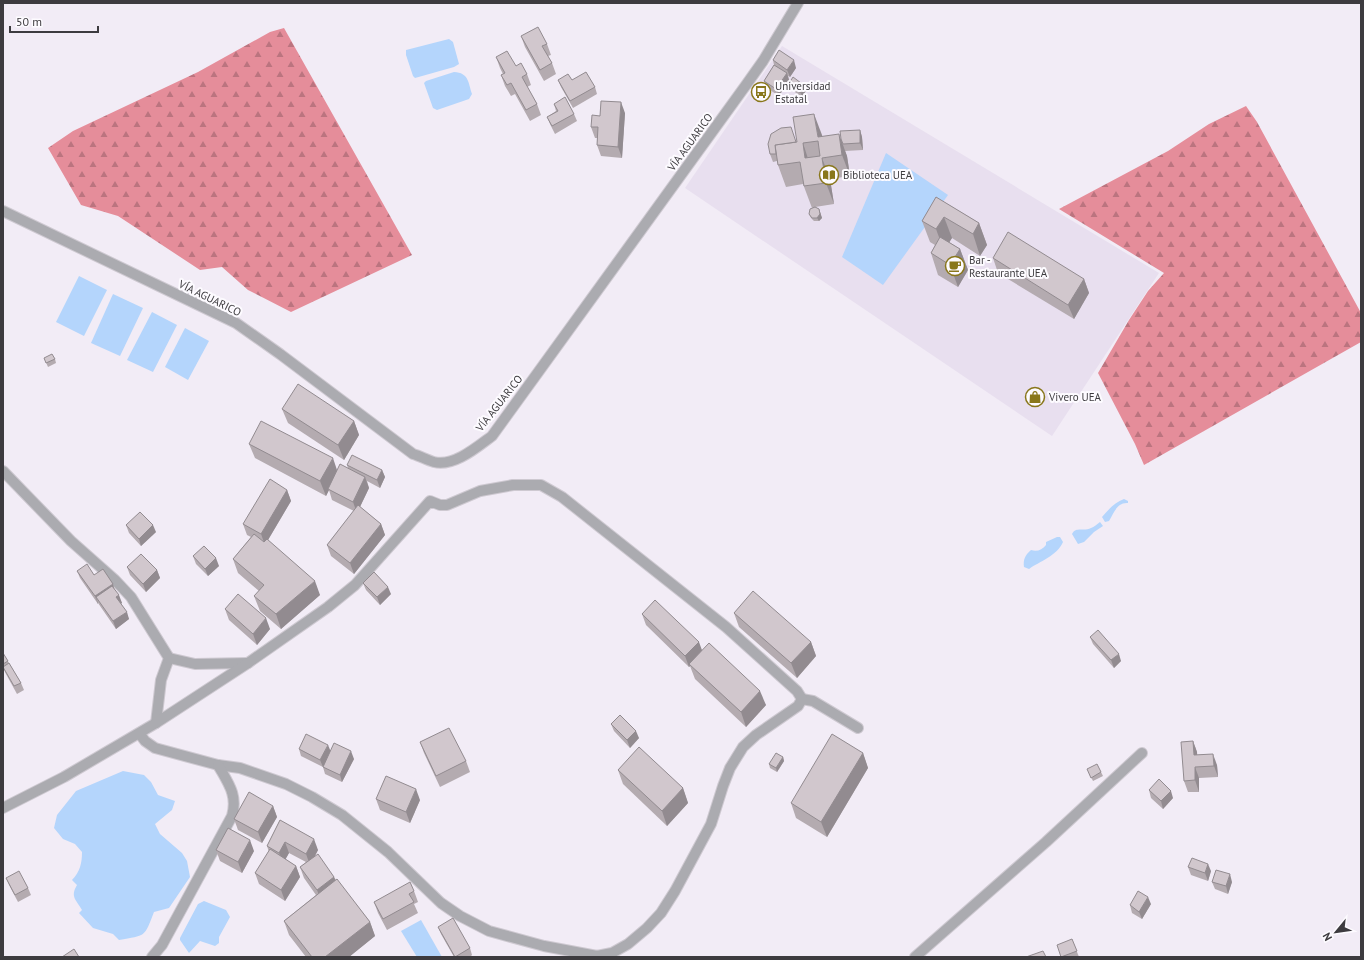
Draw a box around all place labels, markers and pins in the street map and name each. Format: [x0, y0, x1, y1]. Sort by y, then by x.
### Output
place label: Universidad Estatal [775, 79, 831, 106]
bus stop icon: Universidad Estatal [750, 81, 772, 103]
library icon: Biblioteca UEA [818, 164, 840, 186]
place label: Biblioteca UEA [843, 168, 913, 182]
place label: Bar - Restaurante UEA [969, 253, 1048, 280]
cafe icon: Bar - Restaurante UEA [944, 255, 966, 277]
shop icon: Vivero UEA [1024, 386, 1046, 408]
place label: Vivero UEA [1048, 390, 1102, 404]

